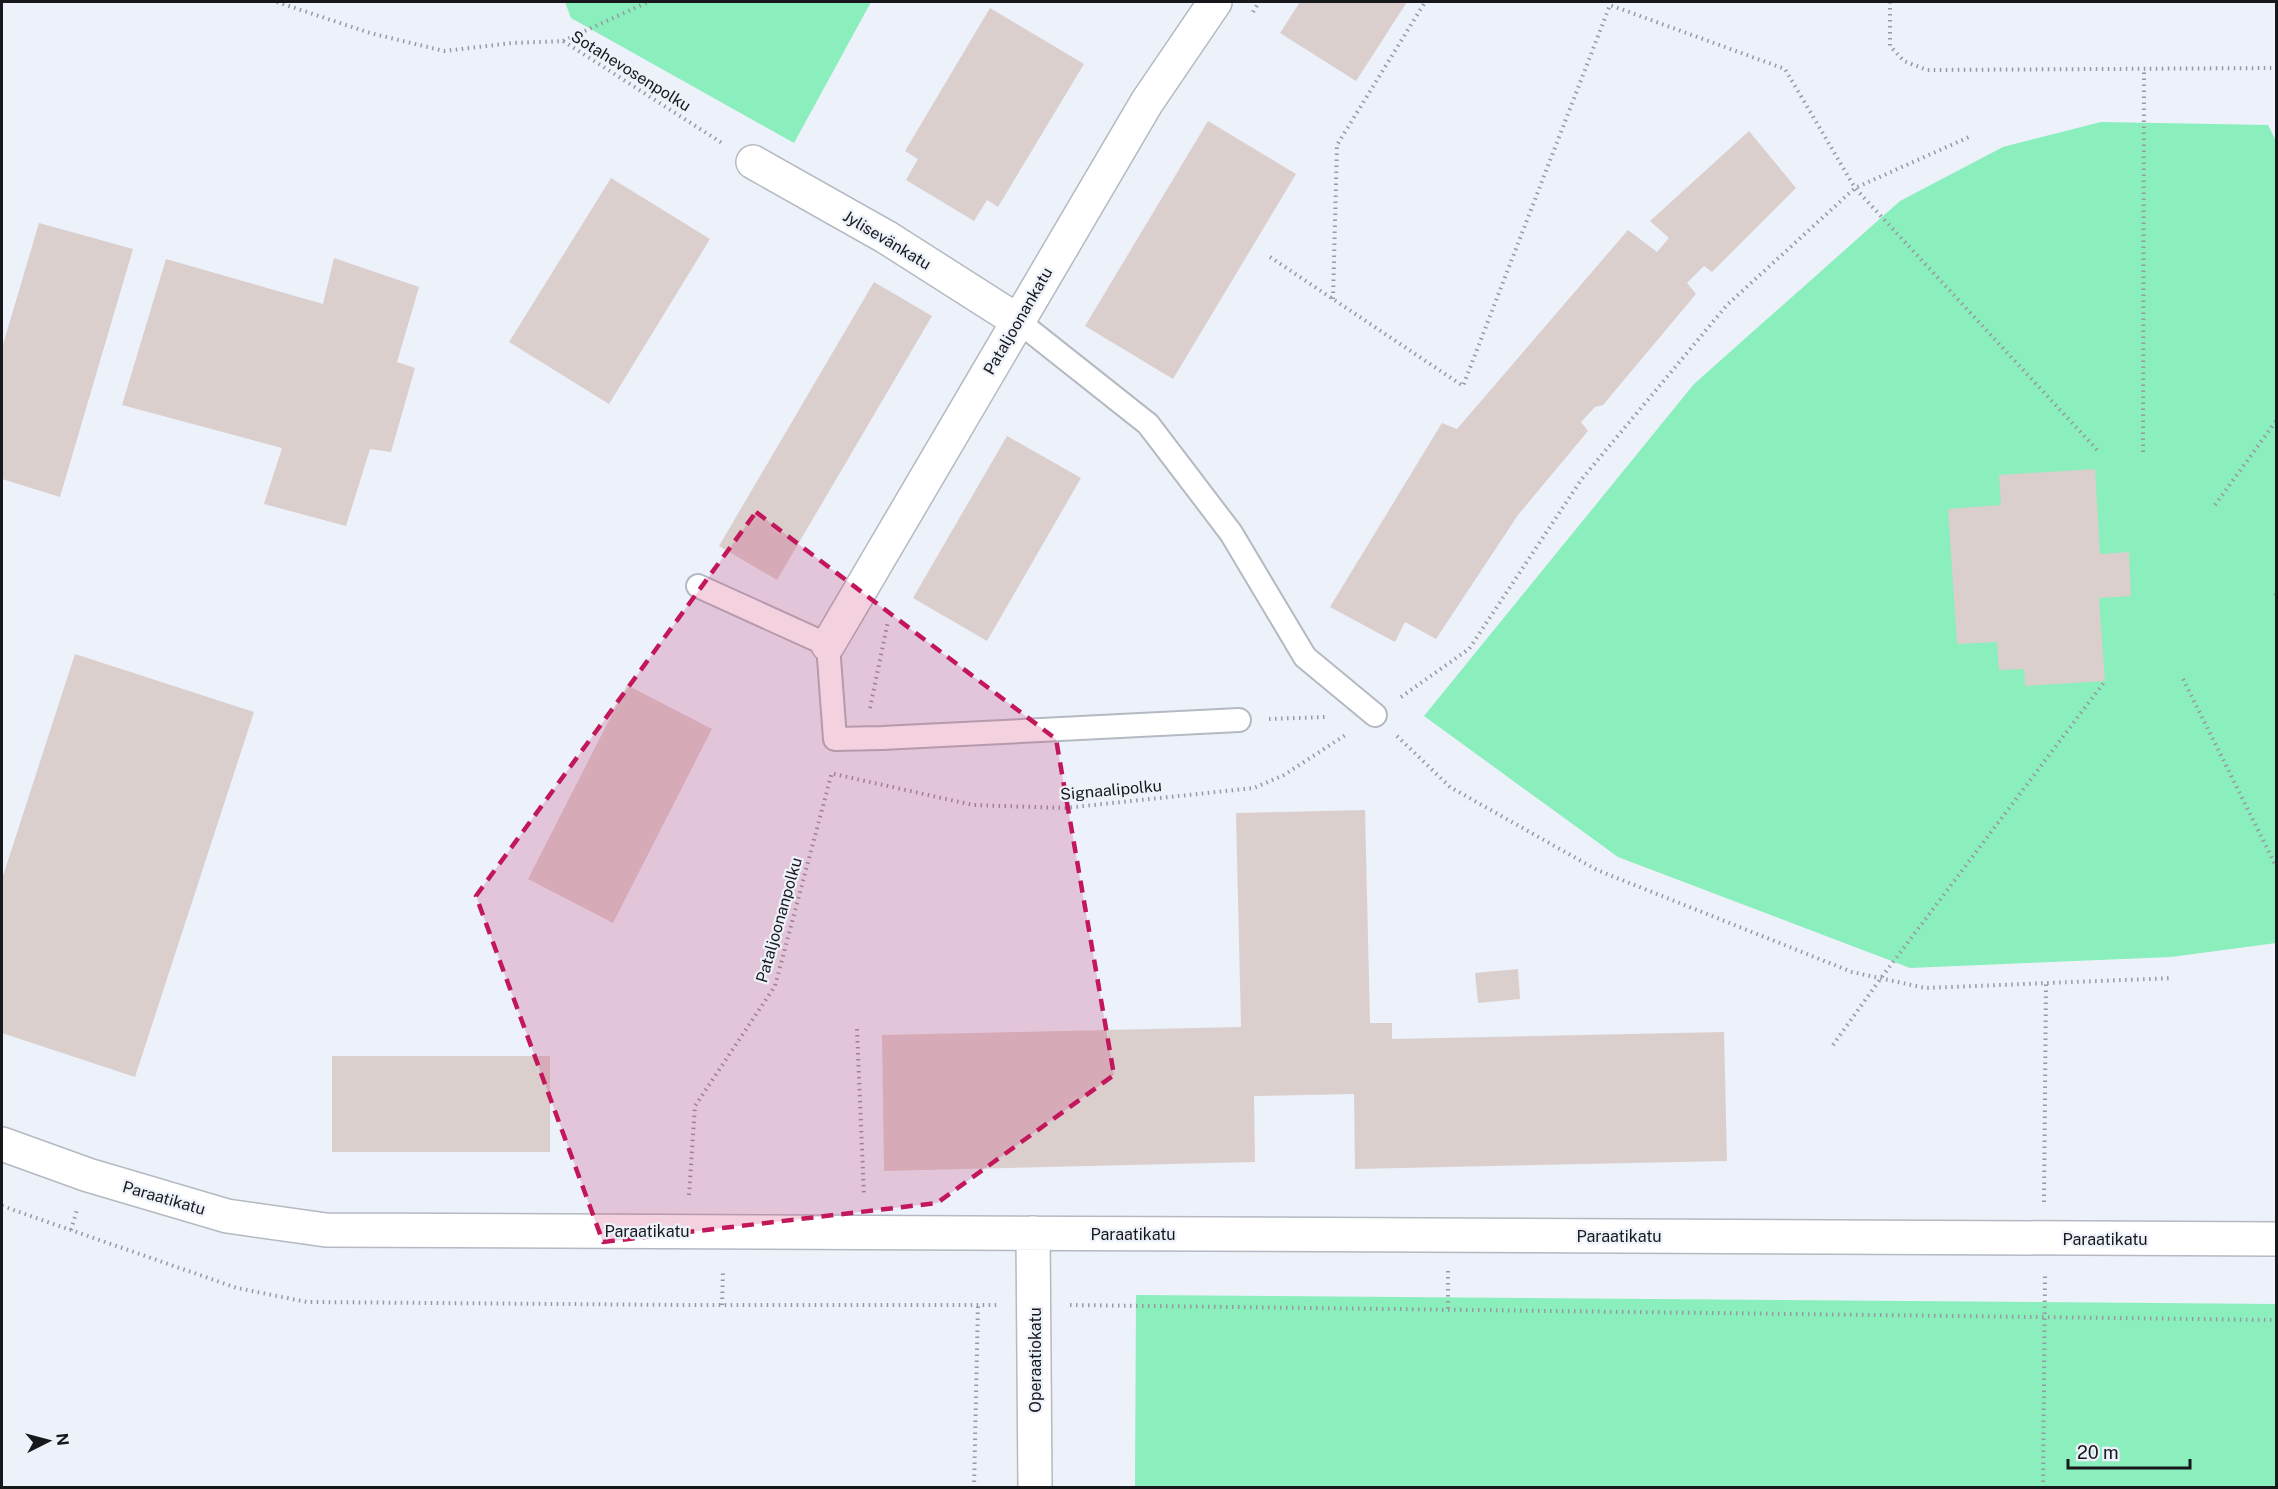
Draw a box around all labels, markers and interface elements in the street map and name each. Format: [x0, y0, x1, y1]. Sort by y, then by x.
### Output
street label: Sotahevosenpolku [568, 27, 694, 115]
street label: Jylisevänkatu [840, 206, 934, 274]
street label: Pataljoonankatu [980, 264, 1056, 378]
street label: Signaalipolku [1059, 776, 1163, 804]
street label: Pataljoonanpolku [752, 855, 806, 985]
street label: Paraatikatu [120, 1177, 208, 1219]
street label: Paraatikatu [604, 1222, 690, 1241]
street label: Paraatikatu [1090, 1225, 1176, 1244]
street label: Paraatikatu [1576, 1227, 1662, 1246]
street label: Paraatikatu [2062, 1230, 2148, 1249]
street label: Operaatiokatu [1026, 1307, 1045, 1413]
north arrow [18, 1411, 78, 1471]
text: N [52, 1432, 73, 1447]
scale bar [2068, 1432, 2190, 1470]
text: 20 m [2077, 1442, 2119, 1463]

